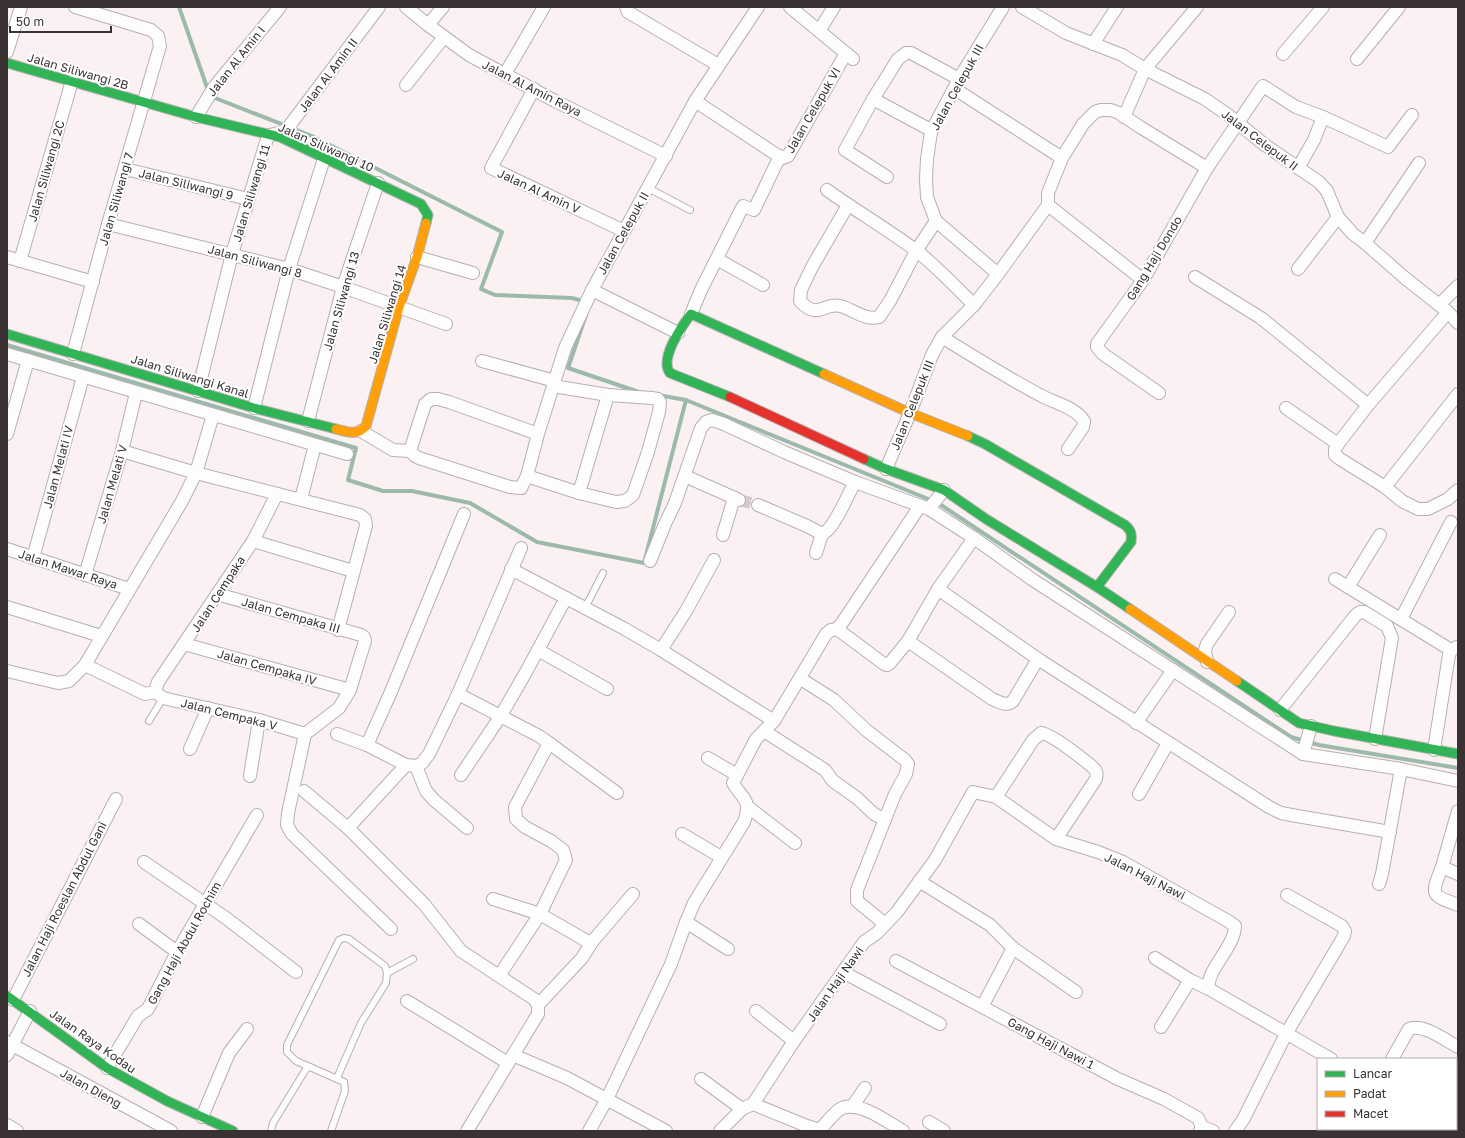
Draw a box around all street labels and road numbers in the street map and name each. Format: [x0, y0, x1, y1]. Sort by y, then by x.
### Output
street label: Jalan Al Amin I [204, 23, 268, 99]
street label: Jalan Al Amin II [295, 35, 361, 115]
street label: Jalan Celepuk III [927, 41, 987, 133]
street label: Jalan Siliwangi 2B [26, 49, 130, 93]
street label: Jalan Al Amin Raya [480, 57, 584, 119]
street label: Jalan Celepuk VI [782, 64, 844, 156]
street label: Jalan Celepuk II [1219, 106, 1301, 174]
street label: Jalan Siliwangi 2C [24, 119, 68, 223]
street label: Jalan Siliwangi 10 [276, 119, 376, 175]
street label: Jalan Siliwangi 11 [229, 142, 273, 244]
street label: Jalan Siliwangi 7 [96, 151, 136, 247]
street label: Jalan Siliwangi 9 [137, 165, 235, 203]
street label: Jalan Al Amin V [495, 165, 583, 217]
street label: Jalan Celepuk II [594, 189, 652, 277]
street label: Gang Haji Dondo [1123, 213, 1185, 303]
street label: Jalan Siliwangi 8 [206, 241, 304, 281]
street label: Jalan Siliwangi 13 [320, 250, 362, 352]
street label: Jalan Siliwangi 14 [365, 263, 409, 365]
street label: Jalan Siliwangi Kanal [129, 351, 251, 401]
street label: Jalan Celepuk III [887, 358, 937, 452]
street label: Jalan Melati IV [40, 424, 76, 510]
street label: Jalan Melati V [94, 443, 130, 525]
street label: Jalan Mawar Raya [17, 546, 119, 592]
street label: Jalan Cempaka [188, 553, 248, 635]
street label: Jalan Cempaka III [240, 594, 342, 636]
street label: Jalan Cempaka IV [216, 646, 318, 688]
street label: Jalan Cempaka V [179, 695, 279, 733]
street label: Jalan Haji Roeslan Abdul Gani [18, 819, 110, 979]
street label: Jalan Haji Nawi [1102, 849, 1188, 903]
street label: Gang Haji Abdul Rochim [144, 879, 224, 1007]
street label: Jalan Haji Nawi [803, 943, 867, 1025]
street label: Jalan Raya Kodau [47, 1006, 139, 1076]
street label: Gang Haji Nawi 1 [1005, 1014, 1097, 1072]
street label: Jalan Dieng [58, 1065, 124, 1111]

